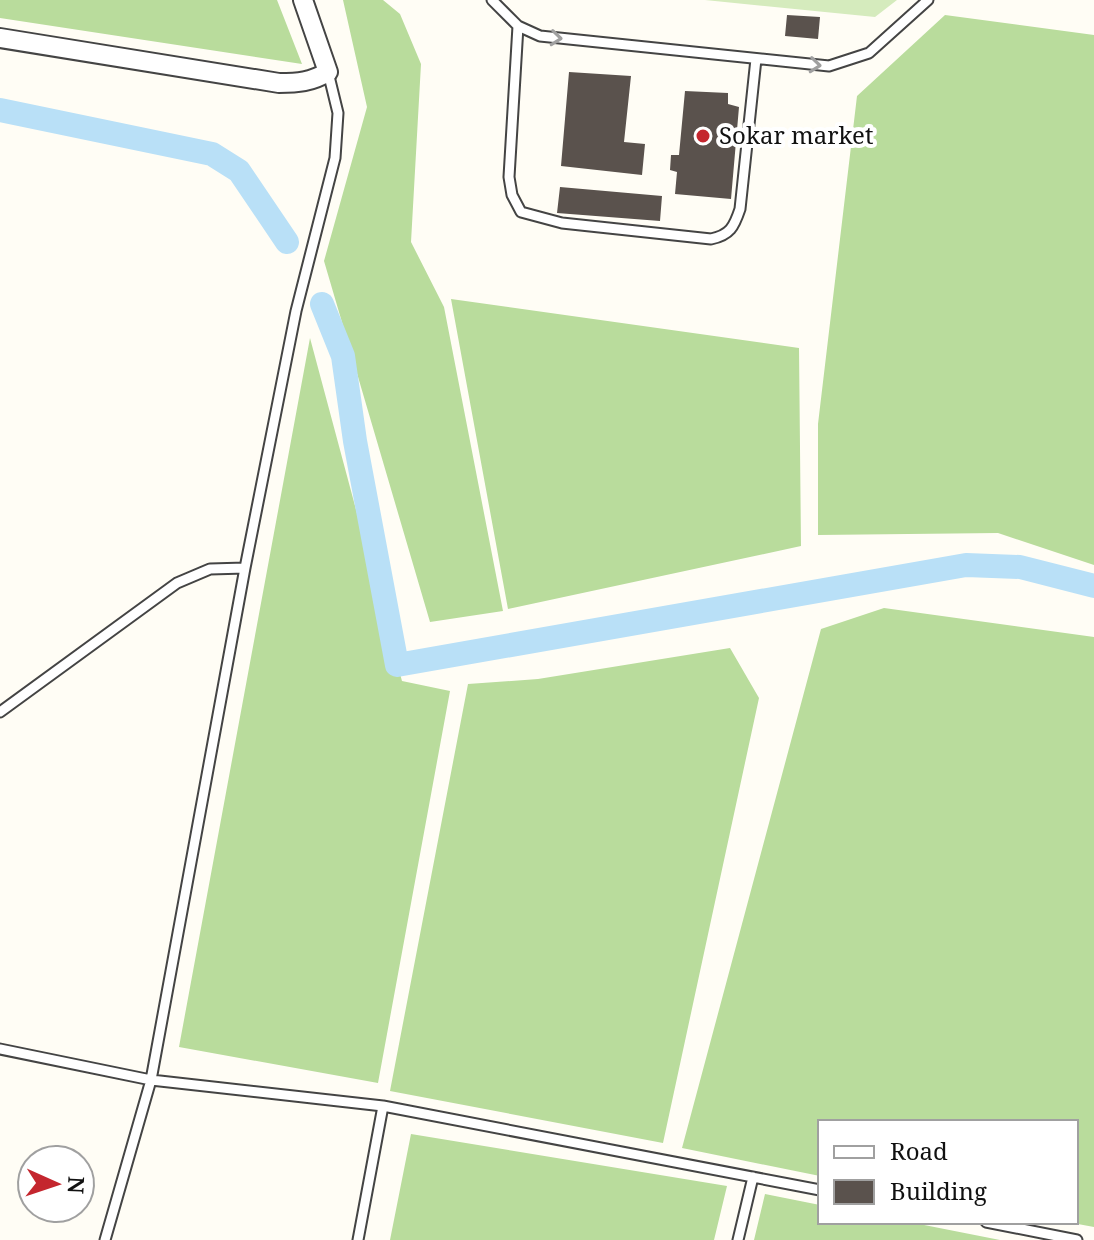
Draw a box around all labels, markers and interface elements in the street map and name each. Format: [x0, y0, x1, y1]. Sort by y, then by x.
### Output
one-way arrow [550, 29, 563, 46]
one-way arrow [809, 56, 822, 73]
place label: Sokar market [719, 118, 873, 151]
marker: Sokar market [694, 127, 712, 145]
legend [818, 1120, 1078, 1224]
text: Road [890, 1134, 948, 1167]
north arrow [16, 1144, 96, 1224]
text: Building [890, 1174, 987, 1207]
text: N [62, 1176, 92, 1195]

